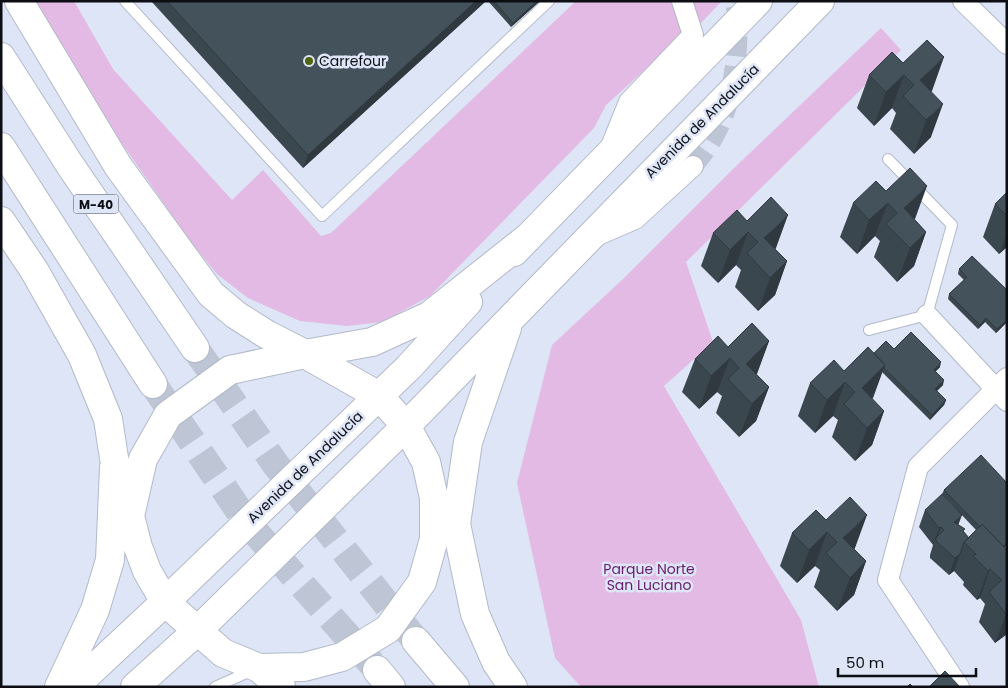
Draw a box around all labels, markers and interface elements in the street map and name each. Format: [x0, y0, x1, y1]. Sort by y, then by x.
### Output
place label: Carrefour [319, 51, 386, 71]
marker: Carrefour [303, 55, 315, 67]
street label: Avenida de Andalucía [640, 59, 764, 183]
road number: M-40 [74, 194, 118, 213]
street label: Avenida de Andalucía [243, 406, 367, 528]
park label: Parque Norte San Luciano [603, 559, 695, 595]
scale bar [838, 646, 976, 678]
text: 50 m [846, 652, 884, 673]

